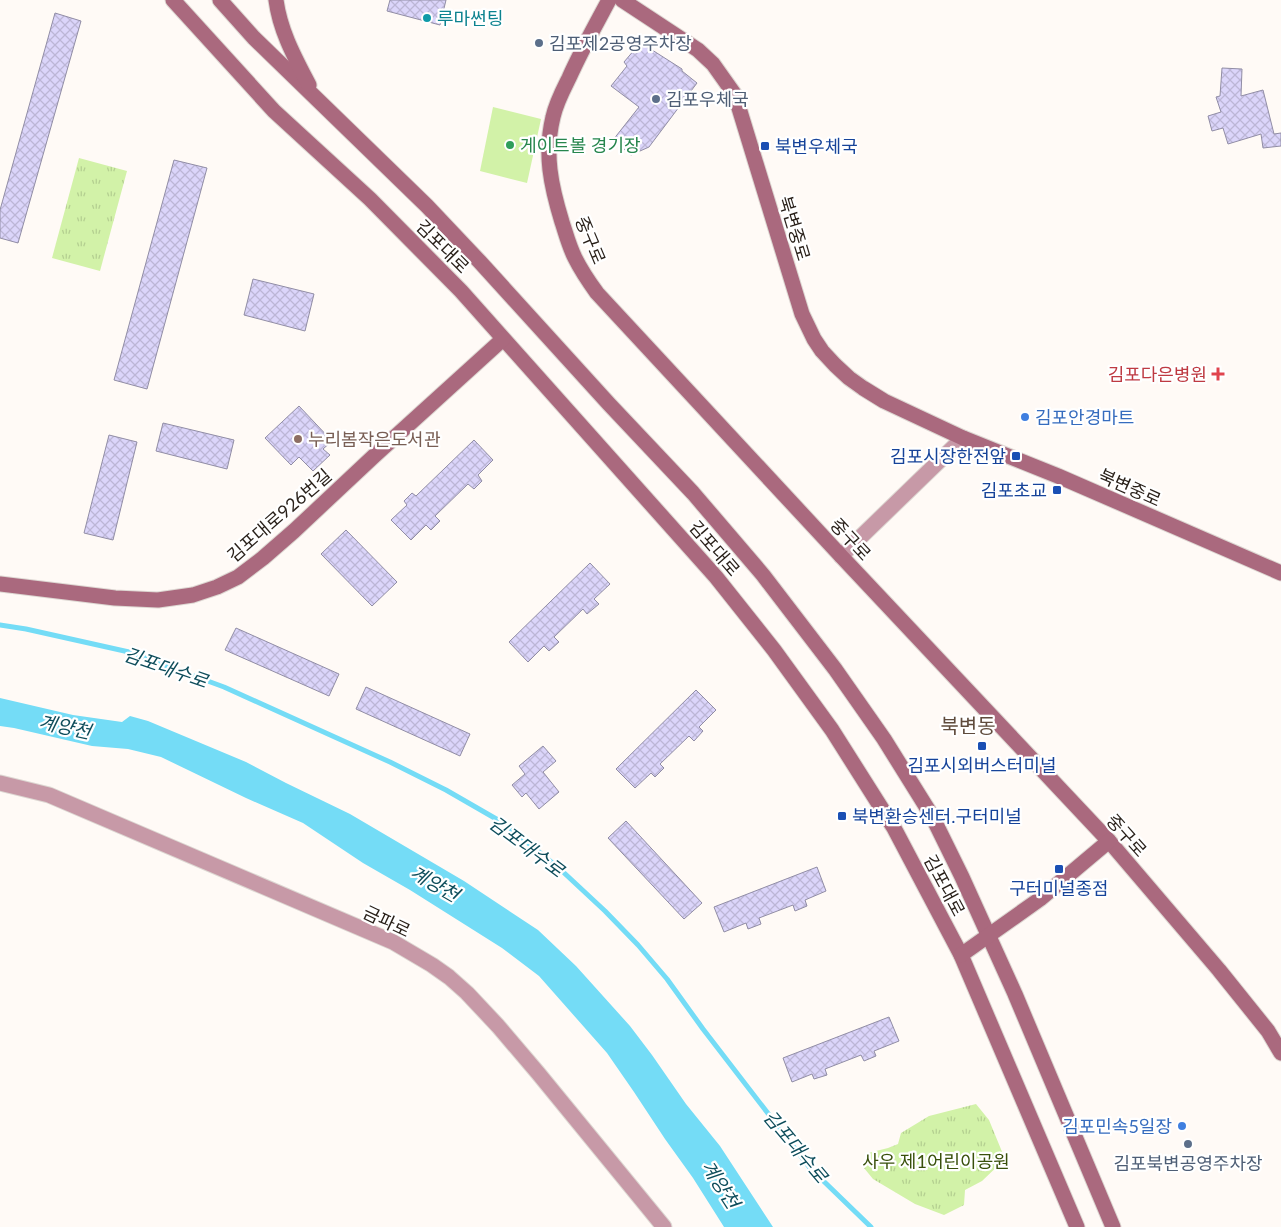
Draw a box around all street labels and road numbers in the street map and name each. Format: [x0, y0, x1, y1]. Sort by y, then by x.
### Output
street label: 북변중로 [775, 193, 815, 263]
street label: 중구로 [571, 213, 611, 267]
street label: 김포대로 [412, 215, 474, 277]
street label: 북변중로 [1095, 463, 1165, 511]
street label: 김포대로926번길 [222, 464, 336, 566]
street label: 중구로 [826, 513, 876, 565]
street label: 김포대로 [685, 516, 745, 580]
street label: 중구로 [1102, 809, 1152, 861]
street label: 김포대로 [920, 851, 970, 919]
street label: 금파로 [360, 901, 414, 941]

